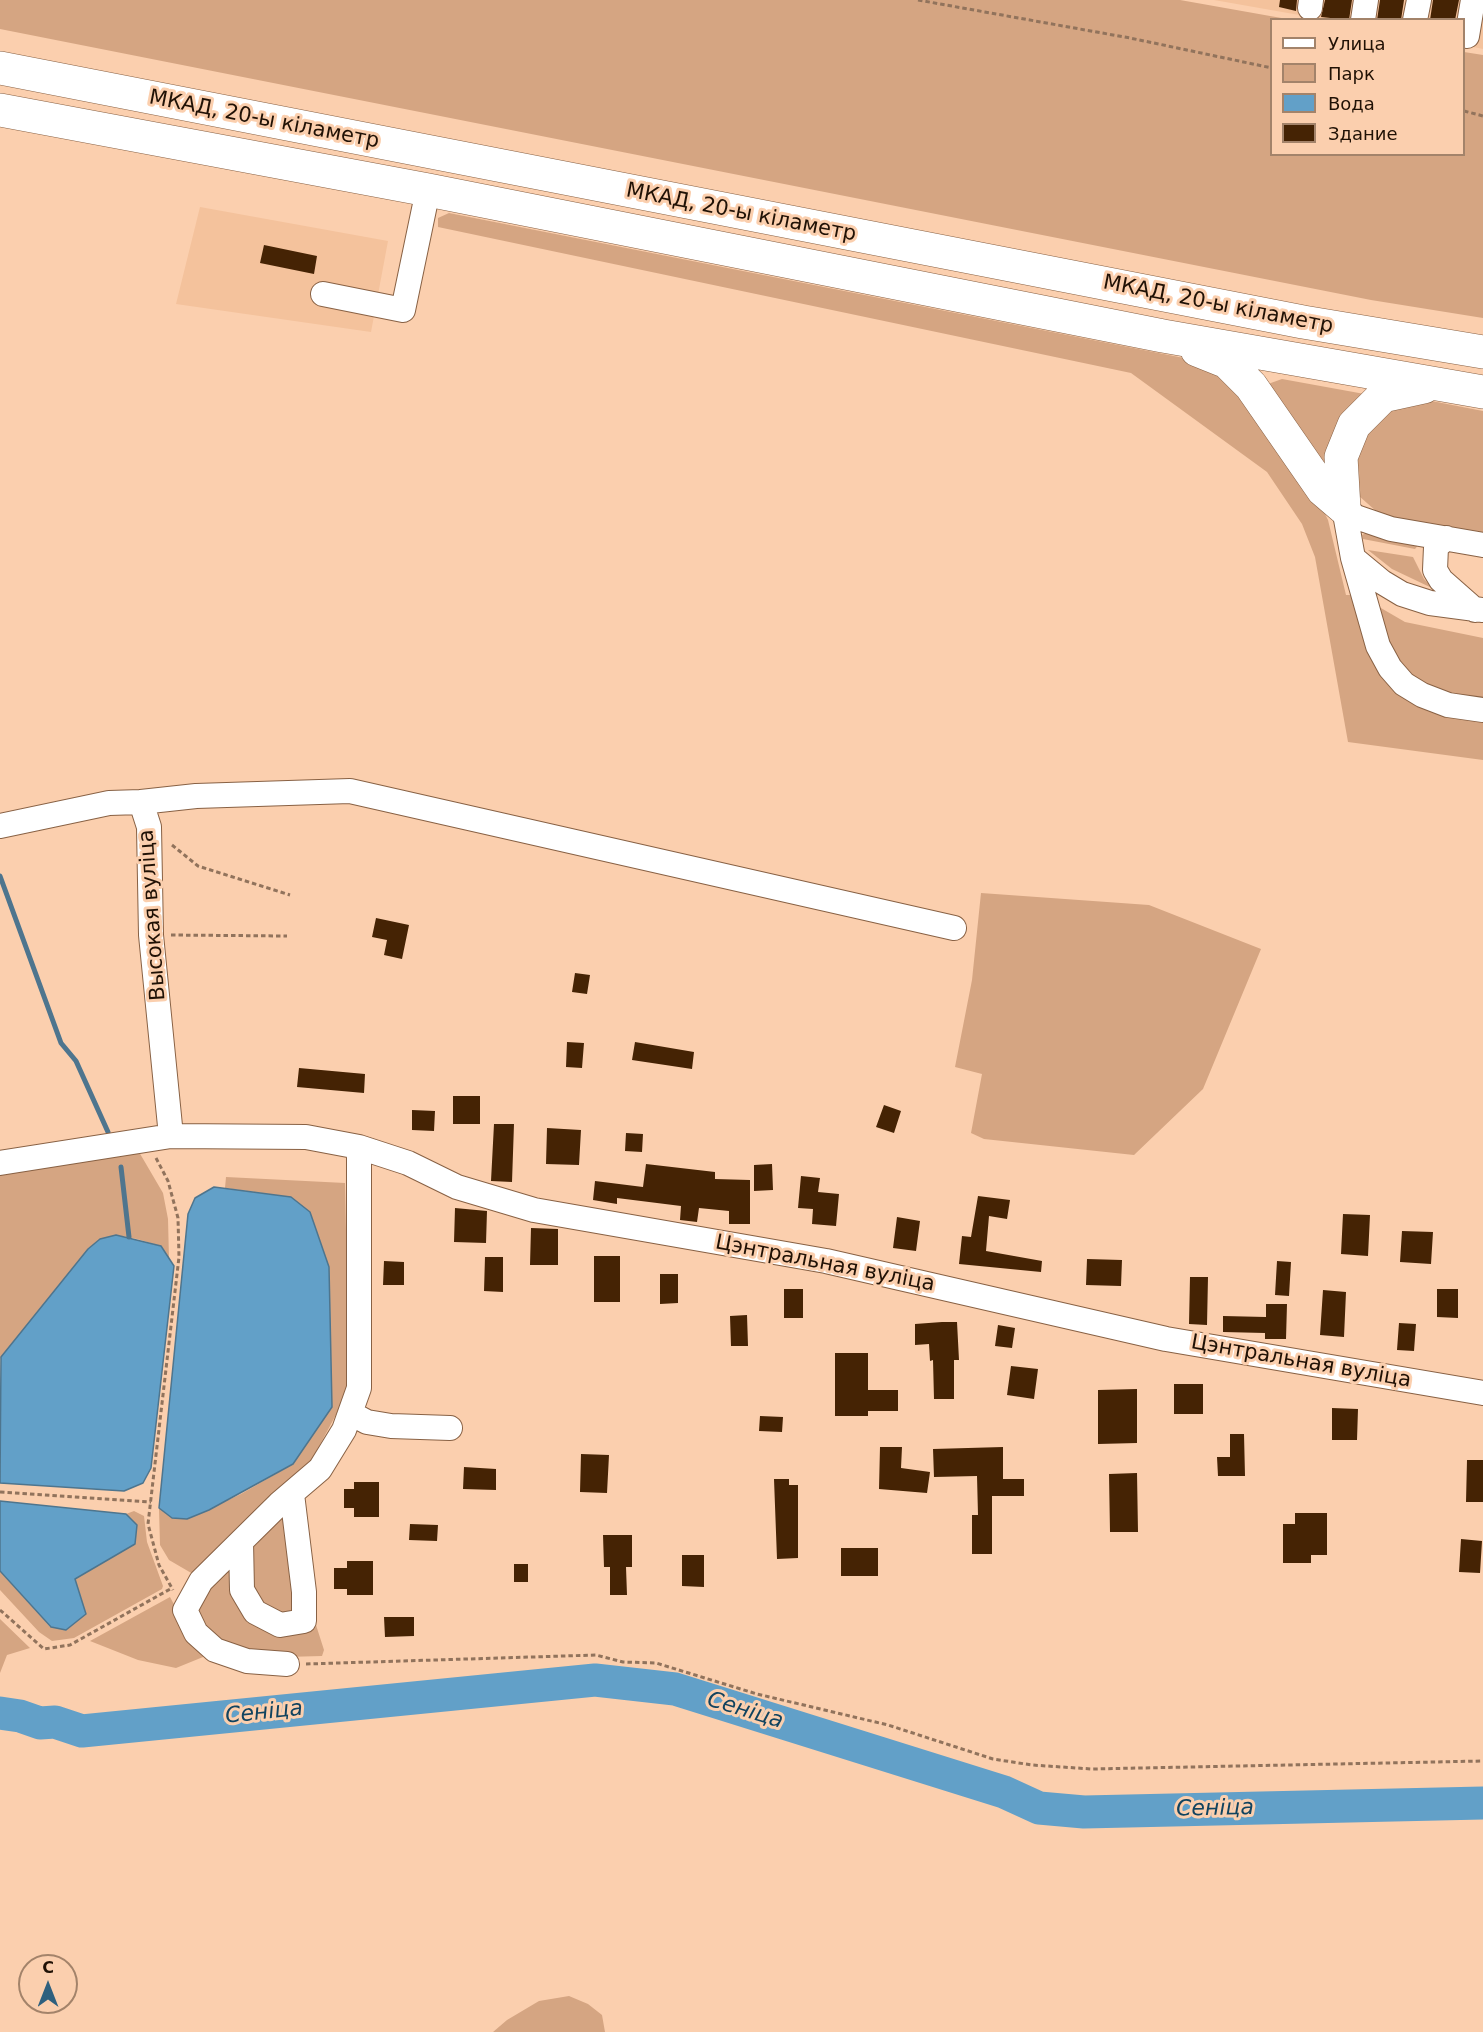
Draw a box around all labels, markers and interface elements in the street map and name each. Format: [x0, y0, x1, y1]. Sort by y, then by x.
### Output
legend [1270, 18, 1465, 156]
text: Улица [1328, 33, 1385, 54]
text: Парк [1328, 63, 1375, 84]
street label: МКАД, 20-ы кіламетр [147, 85, 381, 155]
text: Вода [1328, 93, 1375, 114]
text: Здание [1328, 123, 1398, 144]
street label: МКАД, 20-ы кіламетр [624, 178, 858, 248]
street label: МКАД, 20-ы кіламетр [1101, 270, 1335, 340]
street label: Высокая вуліца [134, 829, 172, 1001]
street label: Цэнтральная вуліца [713, 1230, 937, 1298]
street label: Цэнтральная вуліца [1189, 1330, 1413, 1394]
water label: Сеніца [704, 1687, 786, 1735]
water label: Сеніца [224, 1696, 304, 1730]
water label: Сеніца [1176, 1795, 1254, 1823]
north arrow [18, 1954, 78, 2014]
text: С [42, 1958, 54, 1977]

